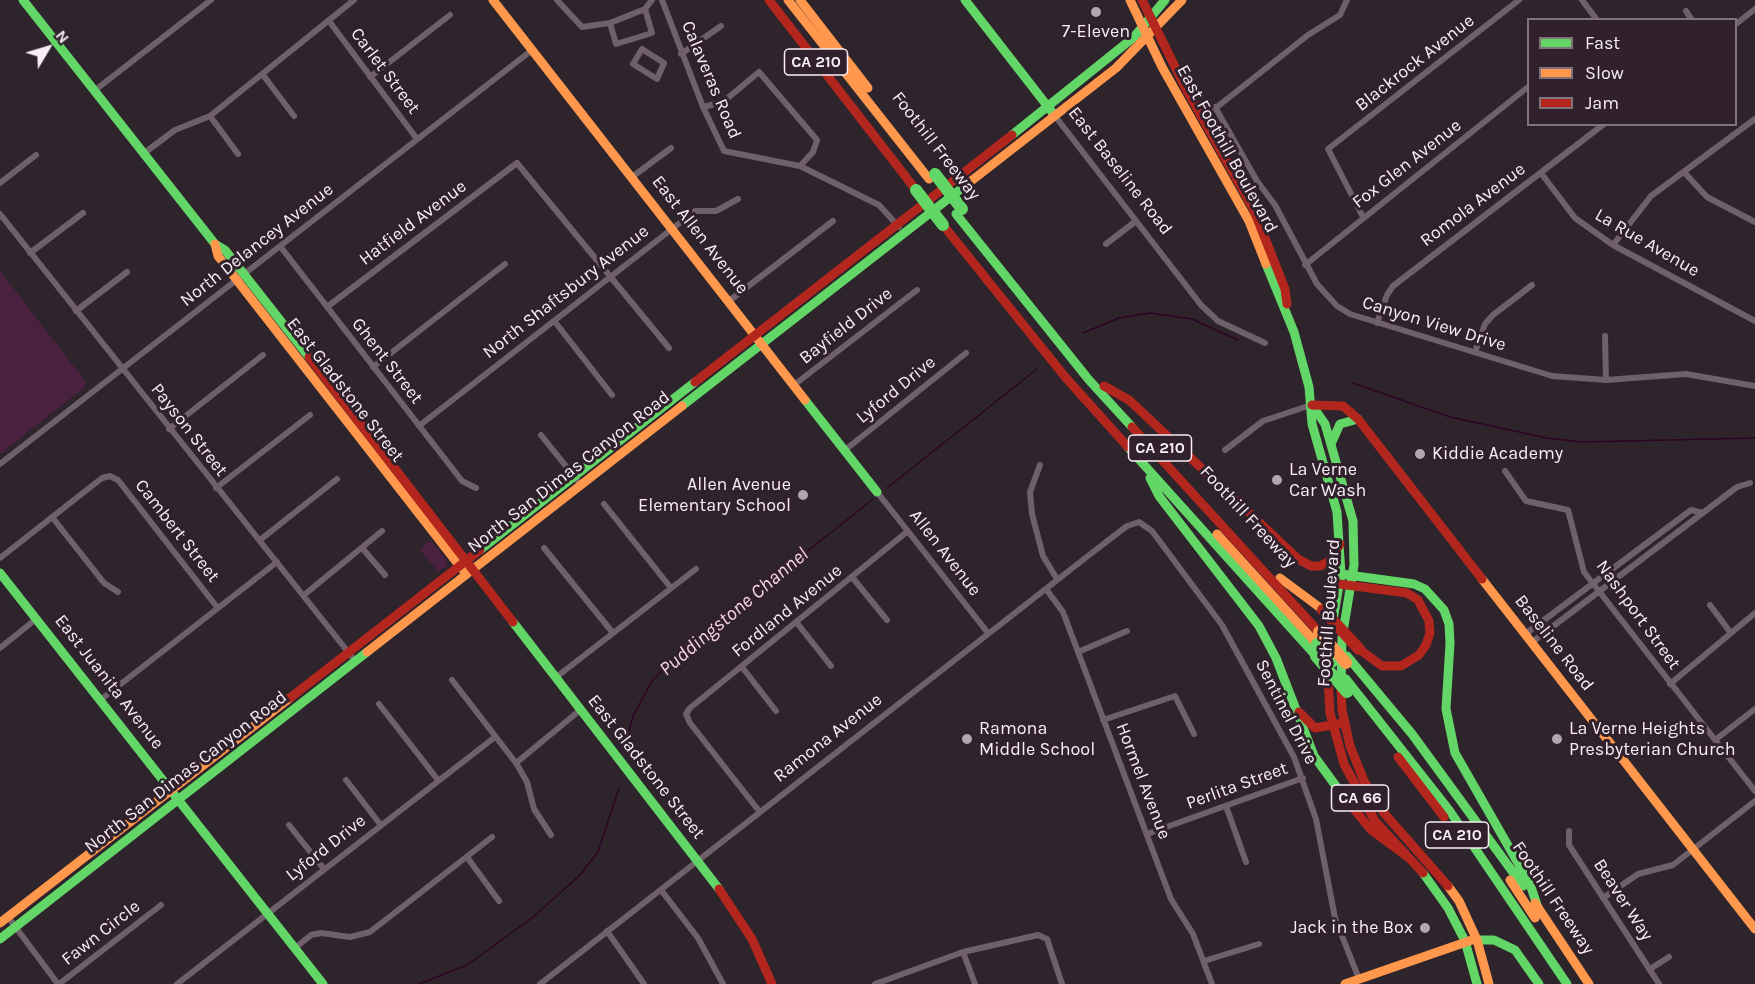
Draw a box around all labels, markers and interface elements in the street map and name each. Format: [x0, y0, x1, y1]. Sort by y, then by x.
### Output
marker: 7-Eleven [1089, 5, 1103, 19]
street label: Blackrock Avenue [1351, 10, 1479, 116]
north arrow [18, 18, 78, 78]
street label: Calaveras Road [676, 18, 746, 142]
legend [1527, 18, 1737, 126]
place label: 7-Eleven [1062, 21, 1130, 43]
street label: Carlet Street [346, 24, 424, 118]
text: N [52, 26, 74, 47]
text: Fast [1585, 32, 1620, 54]
road number: CA 210 [784, 49, 848, 75]
street label: East Foothill Boulevard [1172, 61, 1282, 237]
text: Slow [1585, 62, 1624, 84]
street label: Foothill Freeway [887, 87, 985, 205]
text: Jam [1585, 92, 1619, 114]
street label: East Baseline Road [1063, 103, 1177, 239]
street label: Fox Glen Avenue [1348, 115, 1466, 213]
street label: Romola Avenue [1416, 158, 1530, 252]
street label: East Allen Avenue [647, 171, 753, 299]
street label: Hatfield Avenue [355, 176, 471, 270]
street label: North Delancey Avenue [176, 179, 338, 311]
street label: La Rue Avenue [1591, 204, 1703, 282]
street label: North Shaftsbury Avenue [479, 221, 653, 363]
street label: Bayfield Drive [795, 283, 897, 369]
street label: Canyon View Drive [1359, 292, 1509, 356]
street label: East Gladstone Street [282, 313, 408, 467]
street label: Ghent Street [347, 314, 427, 408]
street label: Lyford Drive [852, 351, 940, 429]
street label: Payson Street [146, 379, 232, 481]
street label: North San Dimas Canyon Road [464, 386, 674, 558]
road number: CA 210 [1128, 435, 1192, 461]
place label: Kiddie Academy [1432, 443, 1563, 465]
marker: Kiddie Academy [1413, 447, 1427, 461]
place label: La Verne Car Wash [1289, 459, 1366, 502]
street label: Foothill Freeway [1195, 461, 1301, 573]
marker: La Verne Car Wash [1270, 473, 1284, 487]
place label: Allen Avenue Elementary School [638, 474, 791, 516]
street label: Cambert Street [130, 475, 224, 587]
marker: Allen Avenue Elementary School [796, 488, 810, 502]
street label: Allen Avenue [904, 505, 986, 601]
street label: Foothill Boulevard [1313, 538, 1345, 688]
water label: Puddingstone Channel [655, 543, 813, 681]
street label: Nashport Street [1591, 556, 1685, 674]
street label: Fordland Avenue [727, 560, 847, 662]
street label: Baseline Road [1510, 591, 1598, 695]
street label: East Juanita Avenue [50, 610, 168, 754]
street label: Sentinel Drive [1250, 656, 1322, 768]
street label: North San Dimas Canyon Road [81, 686, 291, 858]
street label: Ramona Avenue [769, 689, 887, 787]
street label: East Gladstone Street [583, 690, 709, 844]
place label: Ramona Middle School [979, 718, 1095, 760]
place label: La Verne Heights Presbyterian Church [1569, 718, 1736, 760]
street label: Hormel Avenue [1111, 720, 1175, 842]
marker: Ramona Middle School [960, 732, 974, 746]
marker: La Verne Heights Presbyterian Church [1550, 732, 1564, 746]
street label: Perlita Street [1183, 758, 1291, 814]
road number: CA 66 [1332, 785, 1388, 811]
street label: Lyford Drive [282, 810, 370, 886]
road number: CA 210 [1426, 822, 1488, 848]
street label: Foothill Freeway [1507, 837, 1599, 959]
street label: Beaver Way [1589, 855, 1657, 945]
street label: Fawn Circle [57, 896, 145, 970]
place label: Jack in the Box [1290, 917, 1413, 939]
marker: Jack in the Box [1418, 921, 1432, 935]

